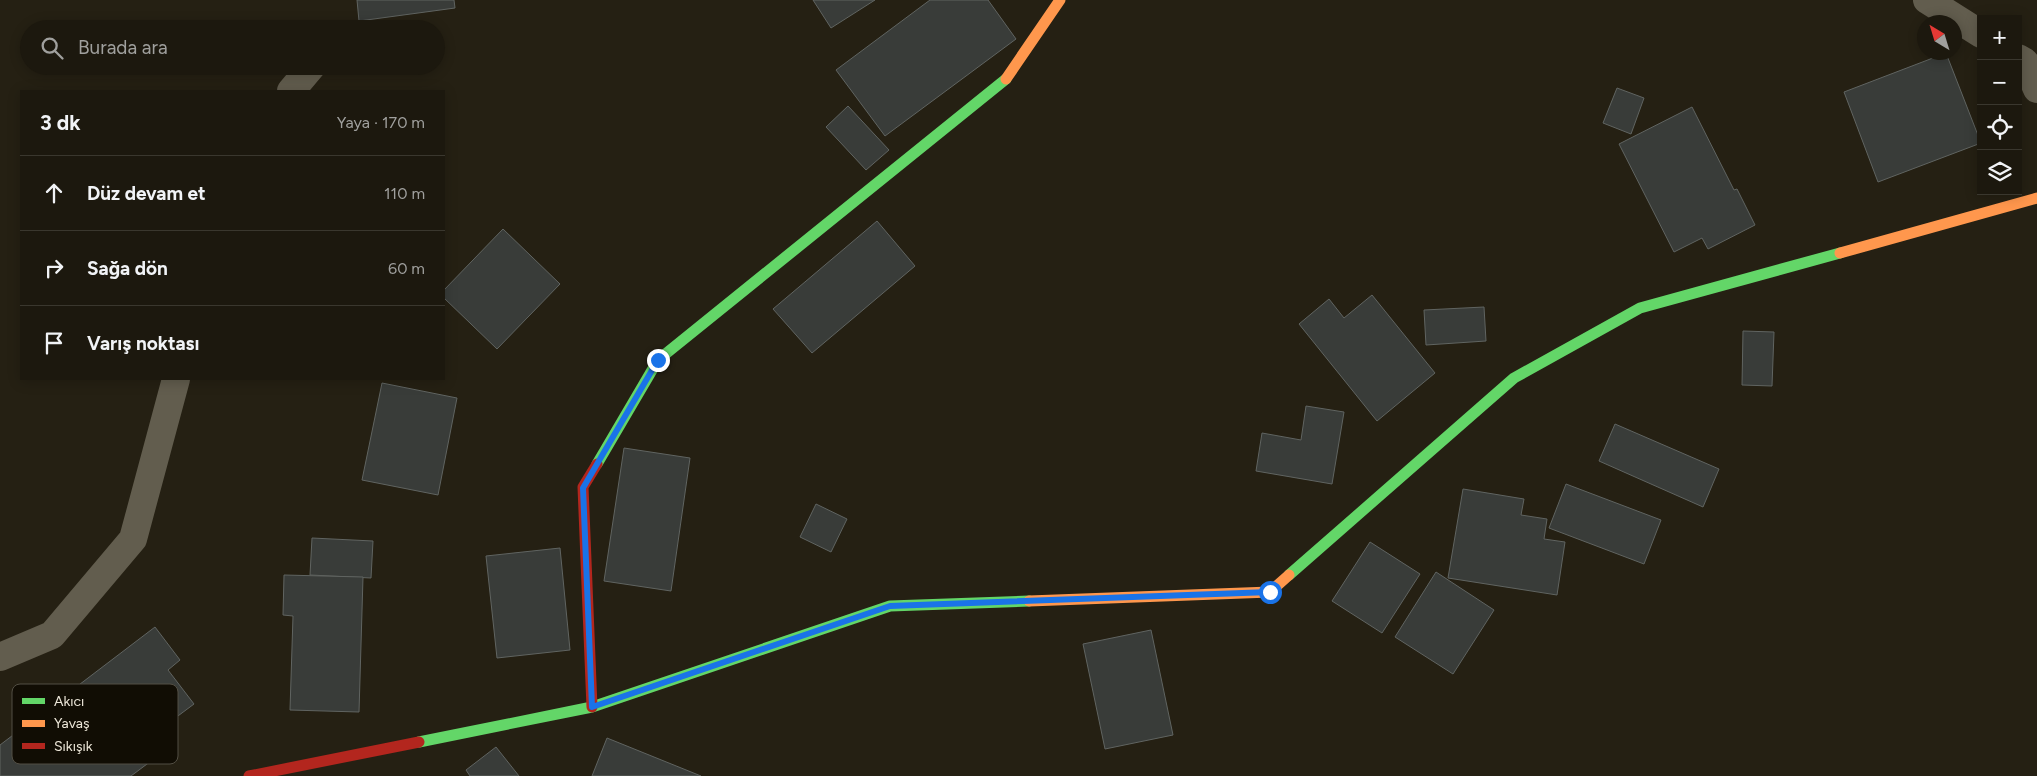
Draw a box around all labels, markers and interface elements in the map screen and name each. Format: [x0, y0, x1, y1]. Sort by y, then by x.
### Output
north arrow [1917, 15, 1962, 60]
map controls [1977, 15, 2022, 195]
button: + [1977, 15, 2022, 60]
search box [20, 20, 445, 75]
icon: search [38, 34, 66, 62]
text: Burada ara [78, 36, 168, 59]
button: − [1977, 60, 2022, 105]
button: locate [1977, 105, 2022, 150]
text: 3 dk [40, 110, 80, 135]
text: Yaya · 170 m [337, 113, 425, 132]
button: layers [1977, 150, 2022, 195]
icon: ahead [40, 179, 68, 207]
text: Düz devam et [87, 182, 206, 205]
text: 110 m [384, 184, 425, 203]
icon: right [40, 254, 68, 282]
text: Sağa dön [87, 257, 168, 280]
text: 60 m [388, 259, 425, 278]
icon: arrive [40, 329, 68, 357]
text: Varış noktası [87, 332, 199, 355]
route end [647, 349, 670, 372]
route start [1259, 581, 1282, 604]
legend [12, 684, 178, 764]
text: Akıcı [54, 693, 84, 710]
text: Yavaş [54, 715, 90, 732]
text: Sıkışık [54, 738, 93, 755]

